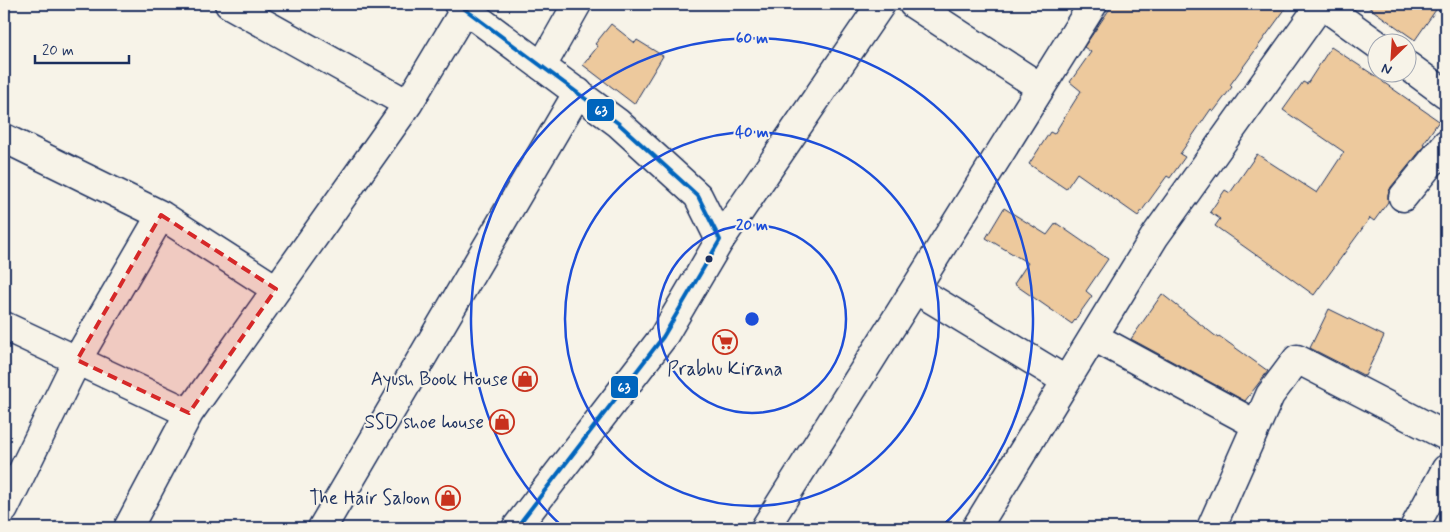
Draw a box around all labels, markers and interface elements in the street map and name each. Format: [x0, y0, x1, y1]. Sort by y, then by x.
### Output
text: 60 m [736, 29, 768, 49]
scale bar [35, 32, 129, 64]
north arrow [1368, 32, 1418, 82]
text: 20 m [42, 41, 74, 61]
text: N [1379, 59, 1395, 79]
line badge: 63 [586, 98, 615, 122]
text: 63 [594, 102, 608, 120]
text: 40 m [735, 123, 769, 143]
text: 20 m [736, 216, 768, 236]
unlabelled marker [704, 254, 714, 264]
centre of rings [743, 310, 761, 328]
supermarket icon: Prabhu Kirana [712, 329, 738, 355]
place label: Prabhu Kirana [667, 357, 783, 382]
shop icon: Ayush Book House [512, 366, 538, 392]
place label: Ayush Book House [371, 367, 508, 393]
line badge: 63 [610, 375, 639, 399]
text: 63 [617, 379, 631, 397]
shop icon: SSD shoe house [489, 409, 515, 435]
place label: SSD shoe house [365, 410, 484, 435]
shop icon: The Hair Saloon [435, 485, 461, 511]
place label: The Hair Saloon [309, 486, 430, 511]

